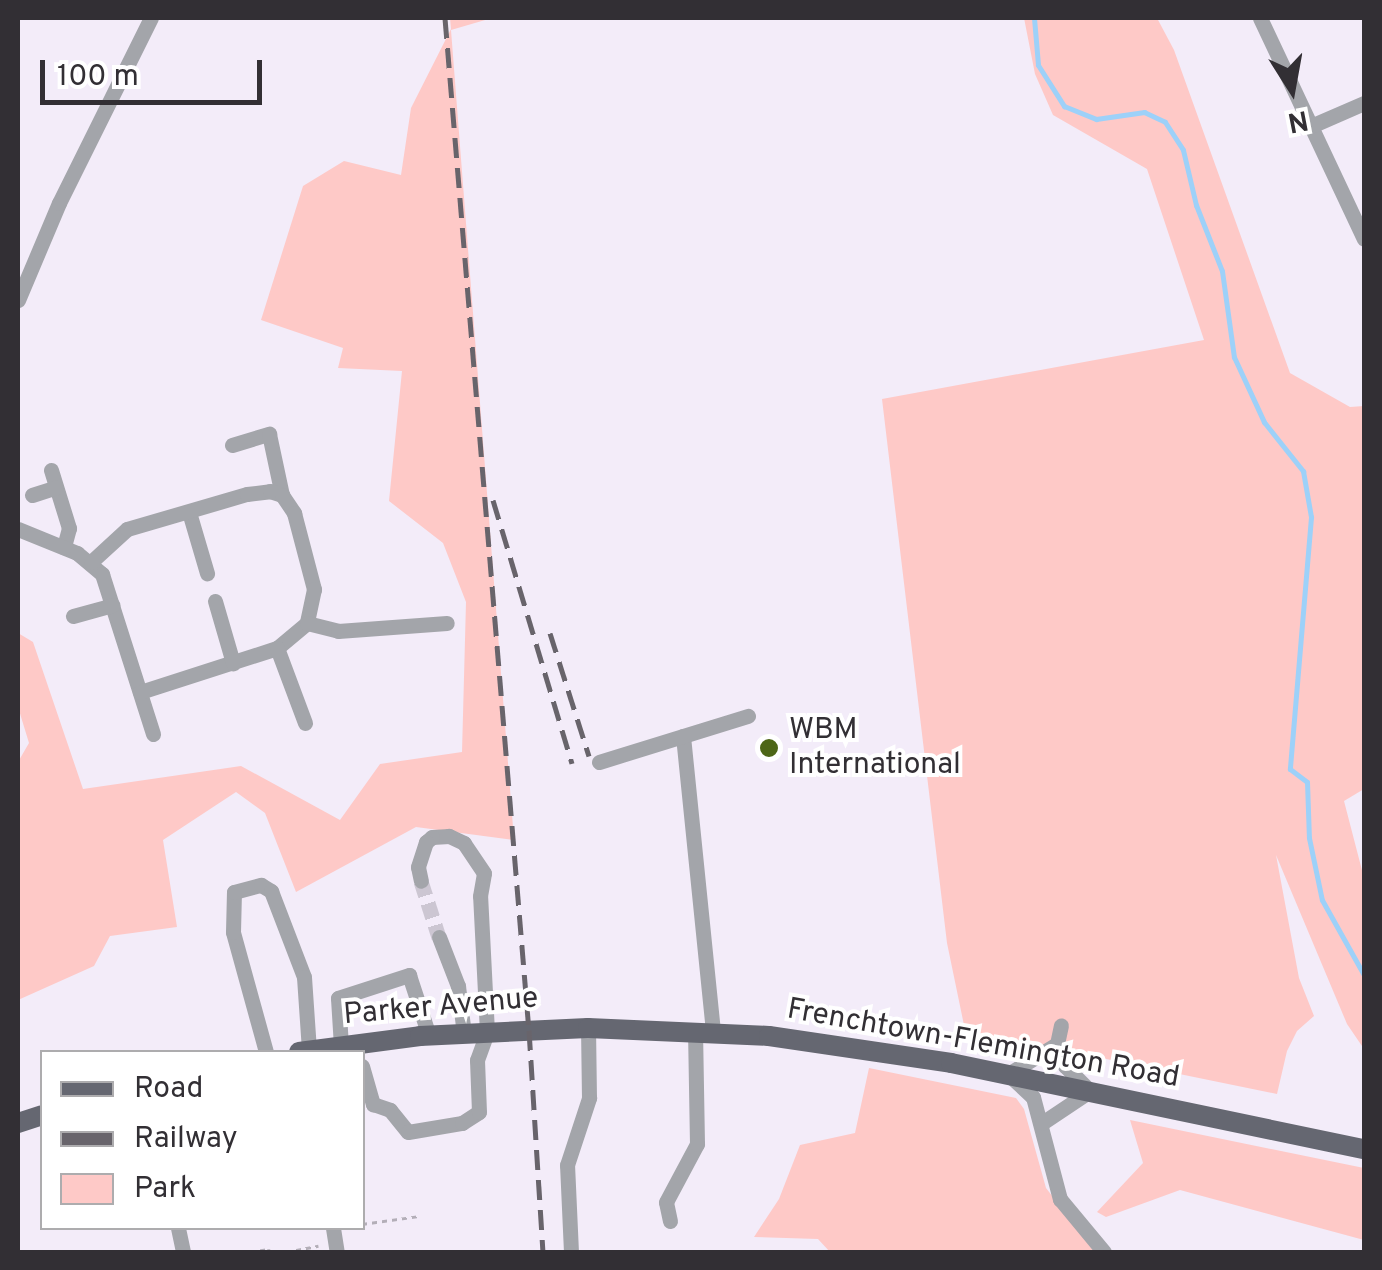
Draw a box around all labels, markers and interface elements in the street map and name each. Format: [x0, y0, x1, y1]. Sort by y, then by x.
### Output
scale bar [45, 40, 268, 102]
north arrow [1242, 40, 1342, 140]
text: 100 m [57, 59, 139, 96]
text: N [1284, 100, 1311, 139]
place label: WBM International [789, 713, 961, 784]
marker: WBM International [758, 737, 780, 759]
street label: Parker Avenue [342, 982, 540, 1034]
street label: Frenchtown-Flemington Road [784, 993, 1182, 1097]
legend [40, 1050, 365, 1230]
text: Road [134, 1071, 203, 1108]
text: Railway [134, 1121, 238, 1158]
text: Park [134, 1171, 196, 1208]

